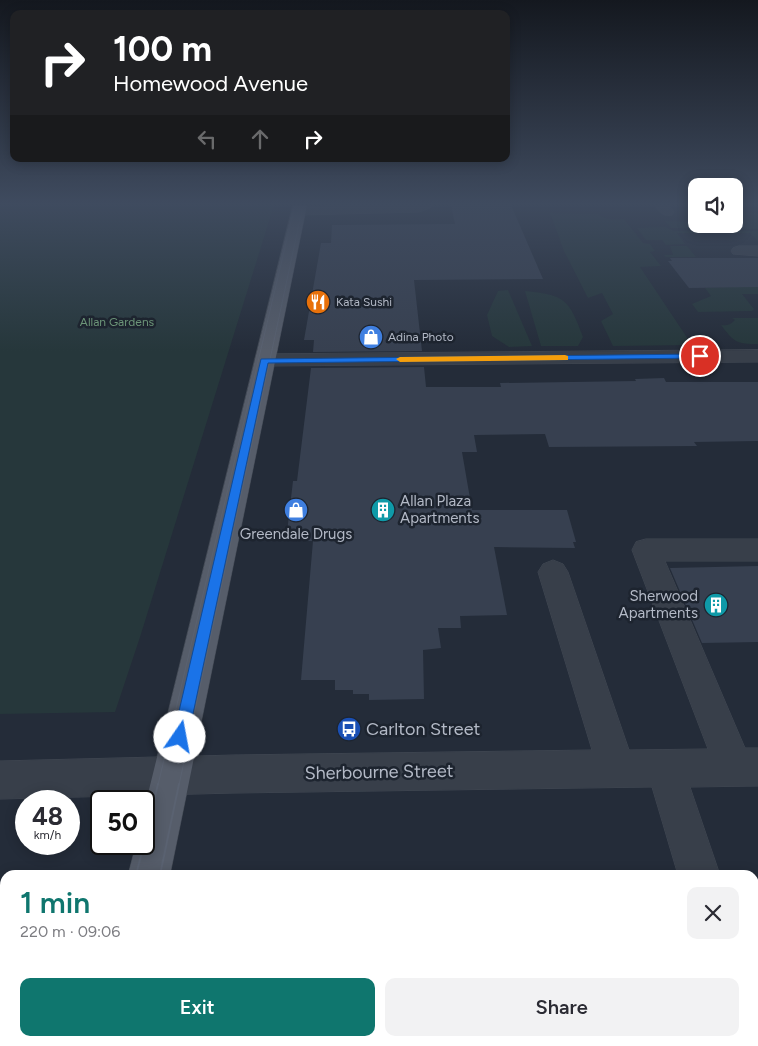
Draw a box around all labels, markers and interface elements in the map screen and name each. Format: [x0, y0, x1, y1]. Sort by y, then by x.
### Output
text: 100 m [113, 28, 212, 70]
icon: right [30, 30, 95, 95]
text: Homewood Avenue [113, 70, 308, 97]
icon: left [193, 125, 221, 153]
icon: ahead [246, 125, 274, 153]
icon: right [299, 125, 327, 153]
map controls [688, 178, 743, 233]
button: sound [688, 178, 743, 233]
restaurant icon: Kata Sushi [305, 289, 331, 315]
place label: Kata Sushi [336, 295, 392, 309]
park label: Allan Gardens [80, 315, 155, 329]
shop icon: Adina Photo [358, 324, 384, 350]
place label: Adina Photo [388, 330, 454, 344]
pin [679, 335, 721, 377]
icon: arrive [686, 342, 714, 370]
place label: Allan Plaza Apartments [400, 492, 479, 527]
shop icon: Greendale Drugs [283, 497, 309, 523]
building icon: Allan Plaza Apartments [370, 497, 396, 523]
place label: Greendale Drugs [240, 525, 352, 543]
place label: Sherwood Apartments [619, 587, 698, 622]
building icon: Sherwood Apartments [703, 592, 729, 618]
position arrow [153, 710, 205, 762]
bus stop icon: Carlton Street [336, 716, 362, 742]
place label: Carlton Street [366, 718, 480, 740]
street label: Sherbourne Street [304, 760, 454, 784]
speed limit sign: 50 [90, 790, 155, 855]
text: 48 [32, 801, 63, 831]
text: km/h [34, 828, 61, 842]
text: 1 min [20, 884, 90, 921]
button: close [687, 887, 739, 939]
text: 220 m · 09:06 [20, 922, 120, 941]
button: Exit [20, 978, 375, 1036]
button: Share [385, 978, 739, 1036]

